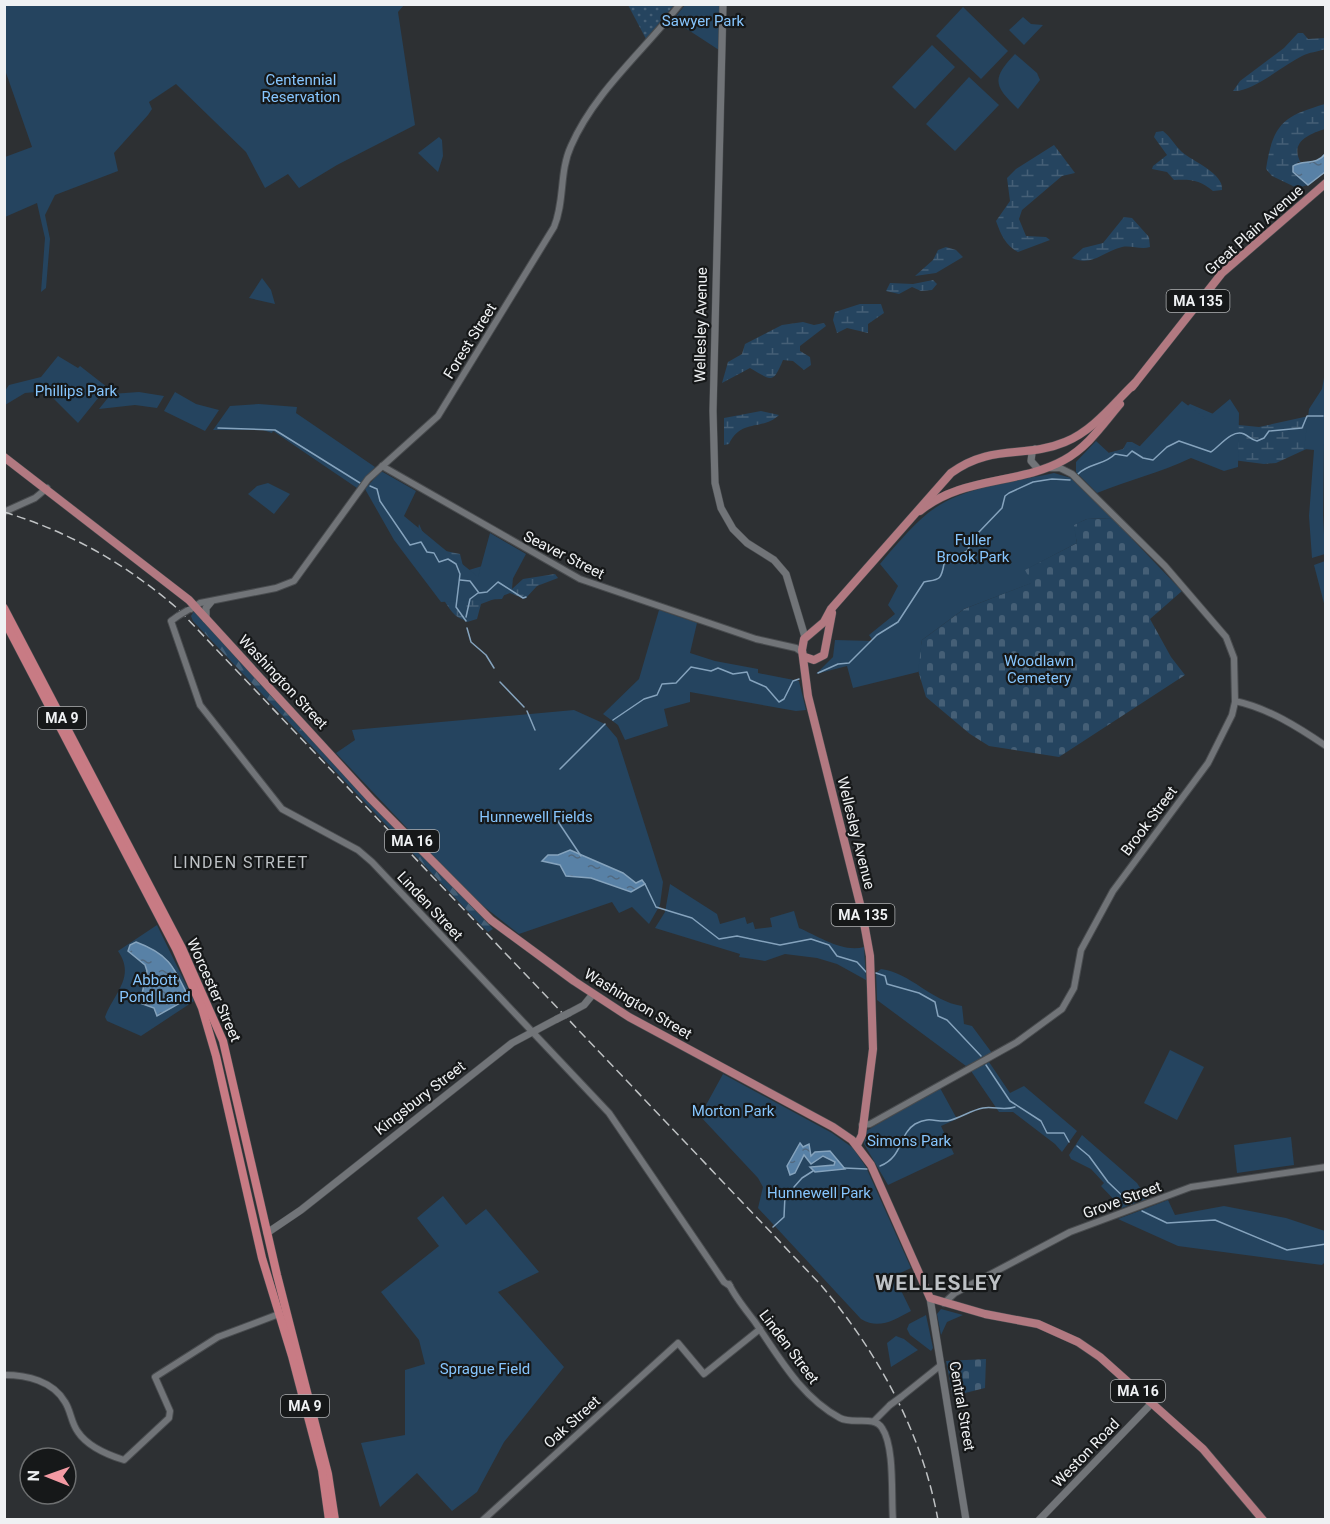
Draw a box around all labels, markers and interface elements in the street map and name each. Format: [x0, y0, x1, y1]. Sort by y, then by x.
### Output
park label: Sawyer Park [662, 12, 745, 30]
park label: Centennial Reservation [262, 71, 340, 106]
street label: Great Plain Avenue [1201, 181, 1307, 279]
street label: Wellesley Avenue [691, 267, 711, 383]
road number: MA 135 [1166, 290, 1230, 312]
street label: Forest Street [440, 300, 500, 382]
park label: Phillips Park [35, 382, 118, 400]
street label: Seaver Street [521, 527, 608, 583]
park label: Fuller Brook Park [937, 531, 1010, 566]
street label: Washington Street [235, 631, 331, 733]
park label: Woodlawn Cemetery [1004, 652, 1074, 687]
road number: MA 9 [38, 707, 86, 729]
street label: Wellesley Avenue [833, 775, 879, 891]
street label: Brook Street [1117, 783, 1181, 859]
park label: Hunnewell Fields [479, 808, 593, 826]
road number: MA 16 [385, 830, 439, 852]
district label: LINDEN STREET [173, 853, 309, 872]
street label: Linden Street [393, 868, 467, 944]
road number: MA 135 [832, 904, 894, 926]
street label: Worcester Street [183, 935, 245, 1045]
street label: Washington Street [581, 965, 695, 1043]
park label: Abbott Pond Land [119, 971, 191, 1006]
street label: Kingsbury Street [371, 1057, 469, 1139]
park label: Morton Park [692, 1102, 775, 1120]
park label: Simons Park [867, 1132, 952, 1150]
street label: Grove Street [1080, 1177, 1164, 1222]
park label: Hunnewell Park [767, 1184, 871, 1202]
district label: WELLESLEY [875, 1271, 1003, 1295]
street label: Linden Street [755, 1306, 823, 1388]
park label: Sprague Field [440, 1360, 530, 1378]
street label: Central Street [945, 1360, 979, 1452]
road number: MA 16 [1111, 1380, 1165, 1402]
street label: Oak Street [540, 1392, 604, 1452]
road number: MA 9 [281, 1395, 329, 1417]
street label: Weston Road [1049, 1415, 1123, 1491]
north arrow [18, 1446, 78, 1506]
text: N [24, 1470, 43, 1482]

